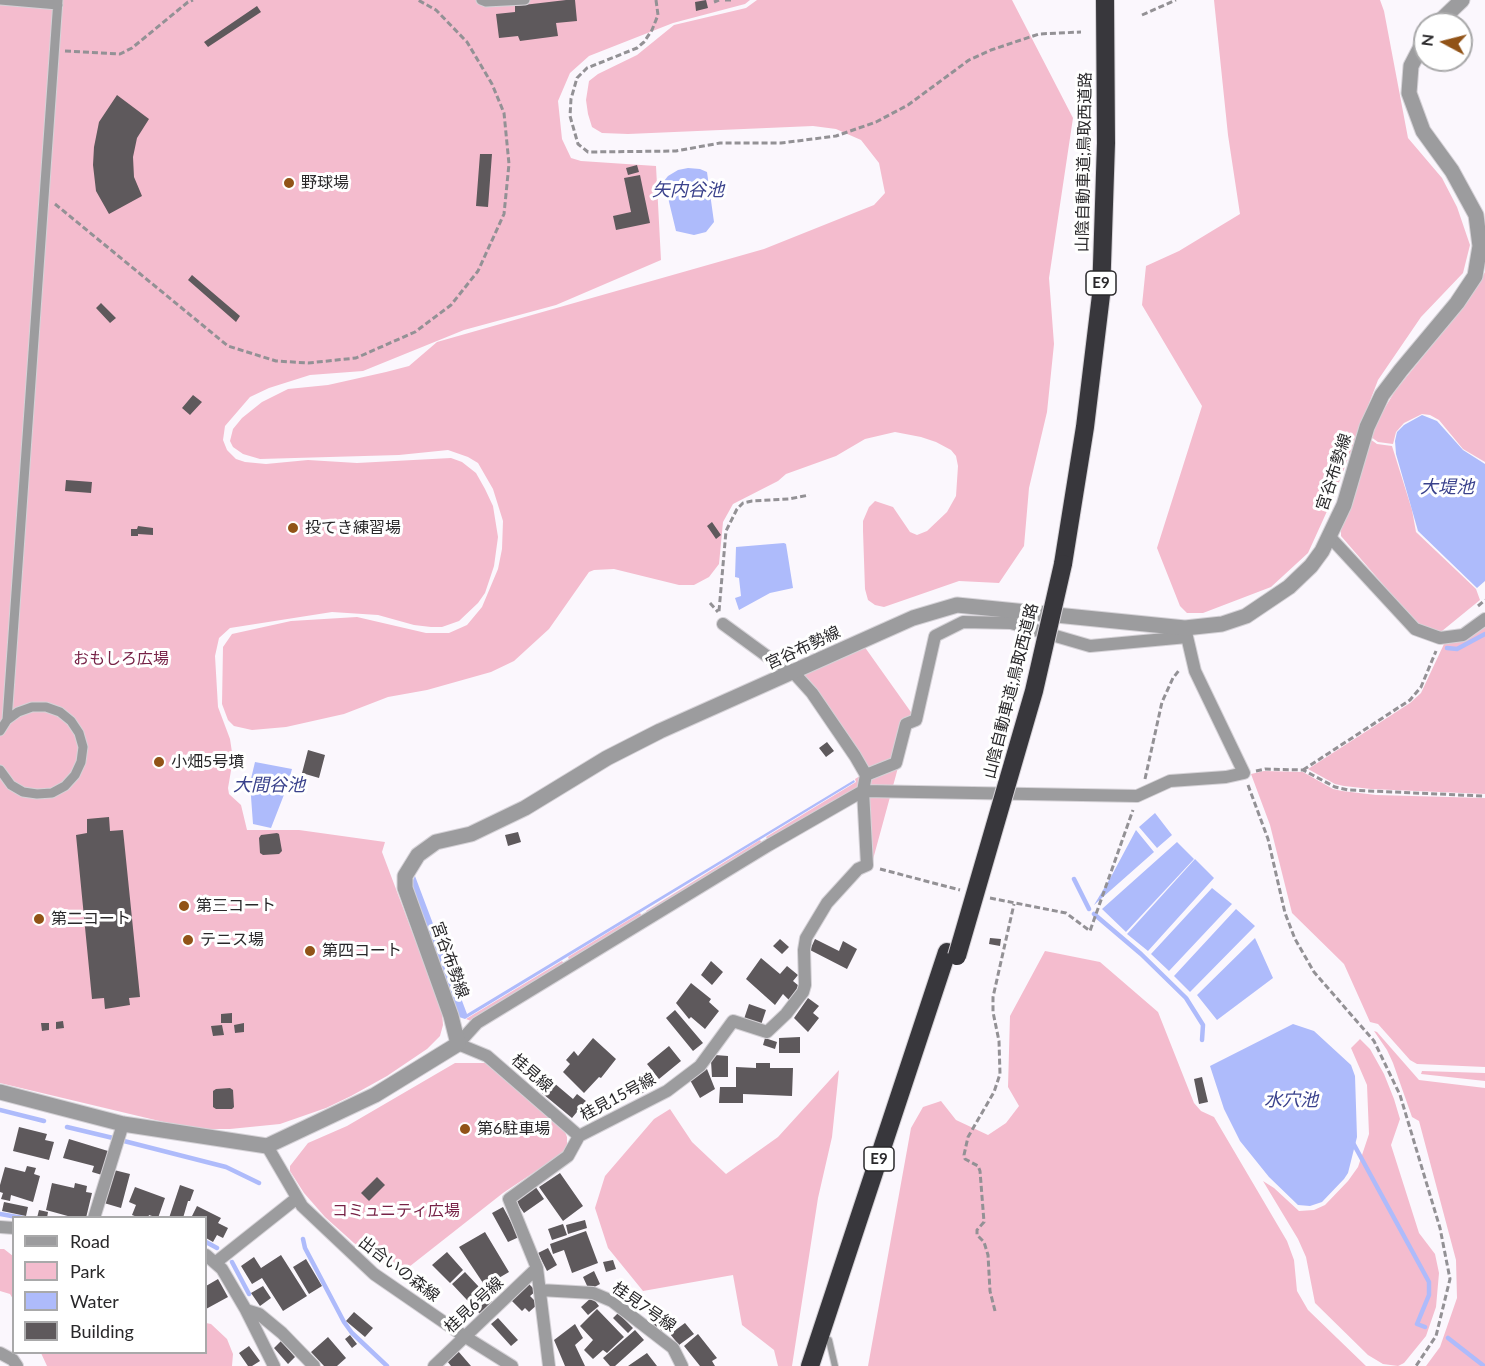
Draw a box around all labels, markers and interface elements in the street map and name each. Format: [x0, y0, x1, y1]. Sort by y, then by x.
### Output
north arrow [1413, 12, 1473, 72]
text: N [1416, 33, 1437, 47]
street label: 山陰自動車道;鳥取西道路 [1073, 72, 1095, 252]
place label: 野球場 [301, 173, 349, 193]
marker: 野球場 [282, 176, 296, 190]
water label: 矢内谷池 [652, 179, 724, 201]
road number: E9 [1086, 271, 1116, 295]
street label: 宮谷布勢線 [1313, 431, 1355, 513]
water label: 大堤池 [1420, 476, 1474, 498]
place label: 投てき練習場 [305, 518, 401, 538]
marker: 投てき練習場 [286, 521, 300, 535]
street label: 山陰自動車道;鳥取西道路 [980, 601, 1042, 781]
street label: 宮谷布勢線 [763, 622, 843, 674]
park label: おもしろ広場 [73, 649, 169, 669]
place label: 小畑5号墳 [171, 752, 244, 772]
marker: 小畑5号墳 [152, 755, 166, 769]
water label: 大間谷池 [233, 774, 305, 796]
place label: 第三コート [196, 896, 276, 916]
marker: 第三コート [177, 899, 191, 913]
place label: 第二コート [51, 909, 131, 929]
marker: 第二コート [32, 912, 46, 926]
street label: 宮谷布勢線 [427, 919, 473, 1001]
place label: テニス場 [200, 930, 264, 950]
marker: テニス場 [181, 933, 195, 947]
place label: 第四コート [322, 941, 402, 961]
marker: 第四コート [303, 944, 317, 958]
street label: 桂見線 [508, 1050, 556, 1096]
street label: 桂見15号線 [577, 1069, 659, 1125]
water label: 水穴池 [1264, 1089, 1318, 1111]
place label: 第6駐車場 [477, 1119, 550, 1139]
marker: 第6駐車場 [458, 1122, 472, 1136]
road number: E9 [864, 1147, 894, 1171]
park label: コミュニティ広場 [332, 1201, 460, 1221]
legend [12, 1216, 207, 1354]
text: Road [70, 1230, 110, 1252]
street label: 出合いの森線 [355, 1232, 443, 1306]
text: Park [70, 1260, 105, 1282]
street label: 桂見6号線 [441, 1273, 507, 1337]
street label: 桂見7号線 [608, 1278, 680, 1336]
text: Water [70, 1290, 119, 1312]
text: Building [70, 1320, 134, 1342]

